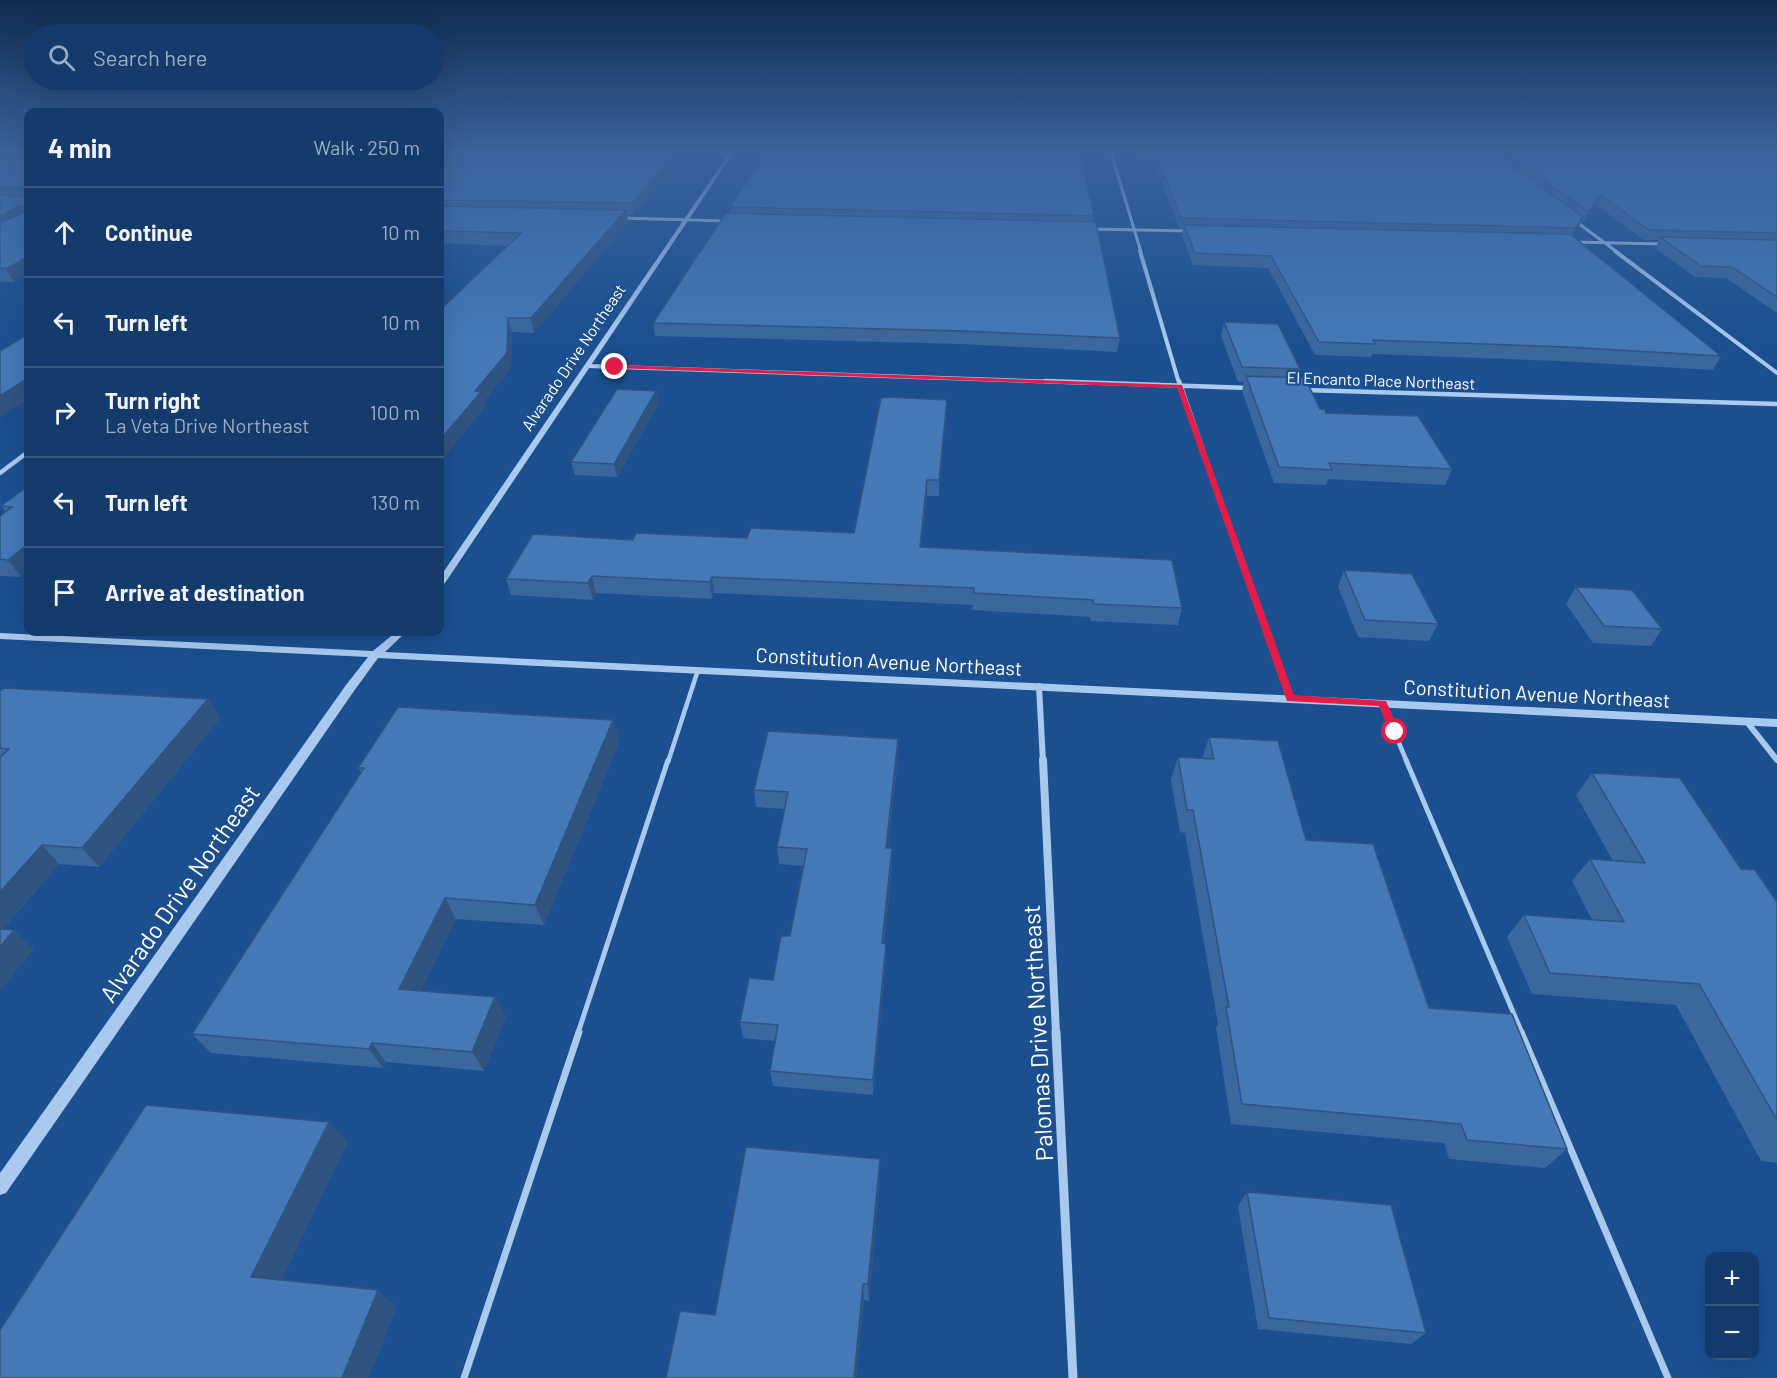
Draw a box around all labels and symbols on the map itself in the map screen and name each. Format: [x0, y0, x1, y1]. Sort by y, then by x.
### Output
street label: Alvarado Drive Northeast [517, 280, 629, 434]
route end [601, 353, 627, 379]
street label: El Encanto Place Northeast [1286, 367, 1476, 393]
street label: Constitution Avenue Northeast [755, 642, 1023, 680]
street label: Constitution Avenue Northeast [1403, 674, 1671, 712]
route start [1381, 718, 1407, 744]
street label: Alvarado Drive Northeast [93, 779, 265, 1007]
street label: Palomas Drive Northeast [1016, 904, 1058, 1162]

